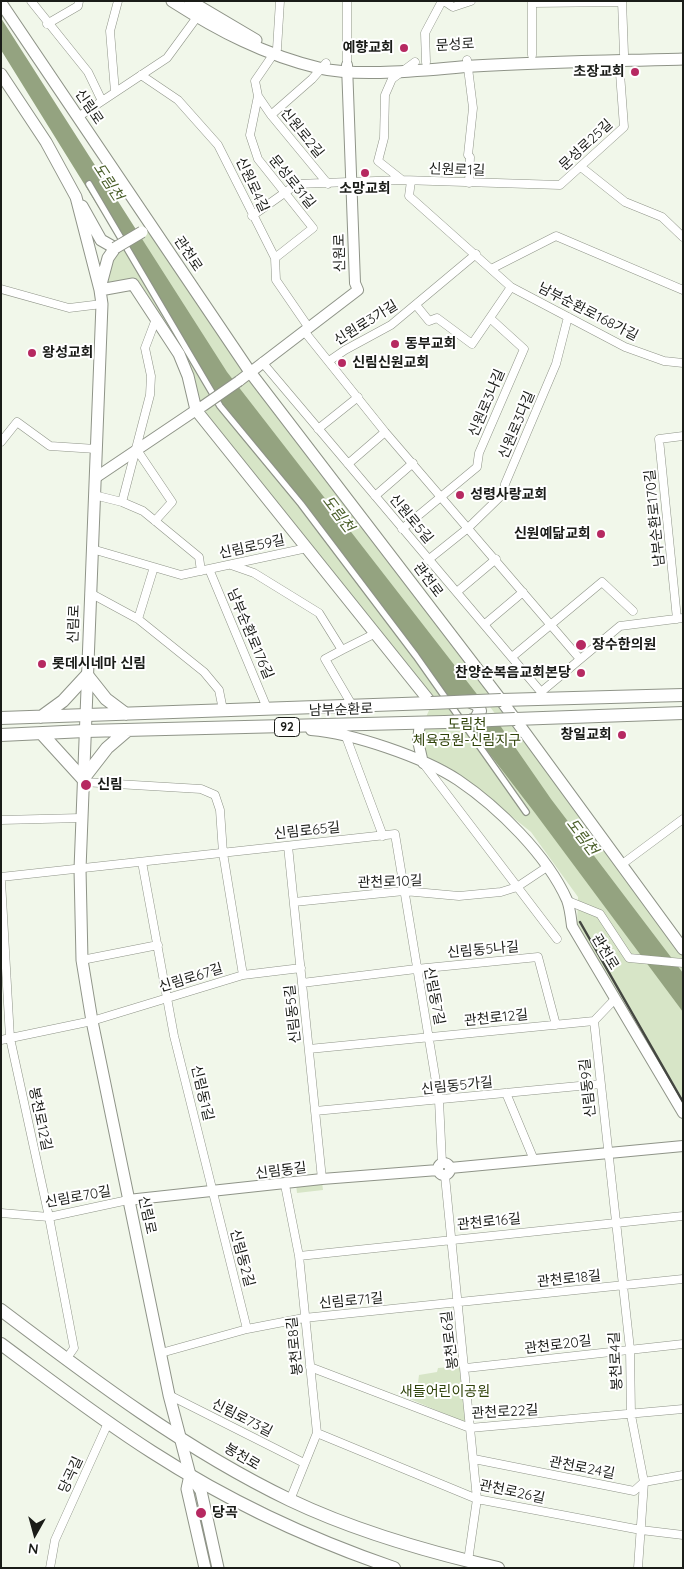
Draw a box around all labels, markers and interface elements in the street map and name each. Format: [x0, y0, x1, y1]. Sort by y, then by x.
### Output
street label: 문성로 [435, 36, 475, 54]
place label: 예향교회 [342, 40, 394, 56]
marker: 예향교회 [398, 42, 410, 54]
place label: 초장교회 [573, 64, 625, 80]
marker: 초장교회 [629, 66, 641, 78]
street label: 신림로 [71, 86, 107, 128]
street label: 신원로2길 [277, 105, 327, 161]
street label: 문성로25길 [556, 116, 616, 174]
street label: 문성로31길 [265, 152, 319, 212]
street label: 신원로4길 [232, 155, 272, 215]
water label: 도림천 [89, 160, 127, 204]
street label: 신원로1길 [428, 161, 486, 179]
marker: 소망교회 [359, 167, 371, 179]
place label: 소망교회 [339, 181, 391, 197]
street label: 관천로 [170, 233, 206, 275]
street label: 신원로 [331, 234, 349, 272]
street label: 남부순환로168가길 [535, 279, 641, 345]
street label: 신원로3가길 [331, 297, 401, 349]
place label: 동부교회 [405, 336, 457, 352]
marker: 동부교회 [389, 338, 401, 350]
place label: 왕성교회 [42, 345, 94, 361]
marker: 왕성교회 [26, 347, 38, 359]
place label: 신림신원교회 [352, 355, 429, 371]
marker: 신림신원교회 [336, 357, 348, 369]
street label: 신원로3나길 [465, 367, 509, 439]
street label: 신원로3다길 [495, 389, 539, 461]
street label: 남부순환로170길 [642, 468, 668, 568]
place label: 성령사랑교회 [470, 487, 547, 503]
marker: 성령사랑교회 [454, 489, 466, 501]
street label: 신원로5길 [386, 491, 436, 547]
water label: 도림천 [318, 492, 358, 536]
place label: 신원예닮교회 [514, 526, 591, 542]
marker: 신원예닮교회 [595, 528, 607, 540]
street label: 신림로59길 [218, 532, 286, 562]
street label: 관천로 [410, 560, 446, 600]
street label: 남부순환로176길 [223, 586, 277, 682]
street label: 신림로 [65, 604, 83, 644]
place label: 장수한의원 [592, 637, 656, 653]
marker: 장수한의원 [574, 638, 588, 652]
place label: 롯데시네마 신림 [52, 656, 146, 672]
marker: 롯데시네마 신림 [36, 658, 48, 670]
place label: 찬양순복음교회본당 [455, 665, 571, 681]
marker: 찬양순복음교회본당 [575, 667, 587, 679]
street label: 남부순환로 [309, 700, 373, 720]
park label: 도림천 체육공원-신림지구 [413, 717, 521, 750]
road number: 92 [274, 718, 300, 736]
place label: 창일교회 [560, 727, 612, 743]
marker: 창일교회 [616, 729, 628, 741]
place label: 신림 [97, 777, 123, 793]
marker: 신림 [79, 778, 93, 792]
water label: 도림천 [562, 815, 602, 859]
street label: 신림로65길 [273, 819, 341, 843]
street label: 관천로10길 [357, 872, 423, 892]
street label: 관천로 [588, 931, 622, 973]
street label: 신림동5나길 [446, 938, 520, 962]
street label: 신림로67길 [157, 960, 225, 996]
street label: 신림동7길 [420, 966, 448, 1026]
street label: 신림동5길 [282, 984, 304, 1044]
street label: 관천로12길 [463, 1006, 529, 1030]
street label: 신림동9길 [577, 1058, 599, 1118]
street label: 신림동1길 [187, 1063, 217, 1123]
street label: 신림동5가길 [420, 1074, 494, 1098]
street label: 봉천로12길 [25, 1086, 55, 1152]
street label: 신림동길 [254, 1160, 308, 1182]
street label: 신림로70길 [44, 1183, 112, 1211]
street label: 신림로 [135, 1194, 159, 1236]
street label: 관천로16길 [456, 1210, 522, 1234]
street label: 신림동2길 [226, 1227, 258, 1289]
street label: 관천로18길 [536, 1267, 602, 1291]
street label: 신림로71길 [318, 1290, 384, 1312]
street label: 봉천로6길 [438, 1310, 462, 1370]
street label: 봉천로8길 [284, 1316, 306, 1376]
street label: 봉천로4길 [606, 1331, 626, 1391]
street label: 관천로20길 [523, 1333, 593, 1357]
park label: 새들어린이공원 [400, 1384, 490, 1400]
street label: 신림로73길 [209, 1396, 275, 1440]
street label: 관천로22길 [471, 1402, 539, 1422]
street label: 봉천로 [221, 1440, 263, 1474]
street label: 관천로24길 [548, 1453, 616, 1483]
street label: 당곡길 [55, 1454, 87, 1496]
street label: 관천로26길 [478, 1477, 546, 1507]
place label: 당곡 [212, 1505, 238, 1521]
marker: 당곡 [194, 1506, 208, 1520]
north arrow [10, 1509, 60, 1559]
text: N [27, 1539, 39, 1558]

